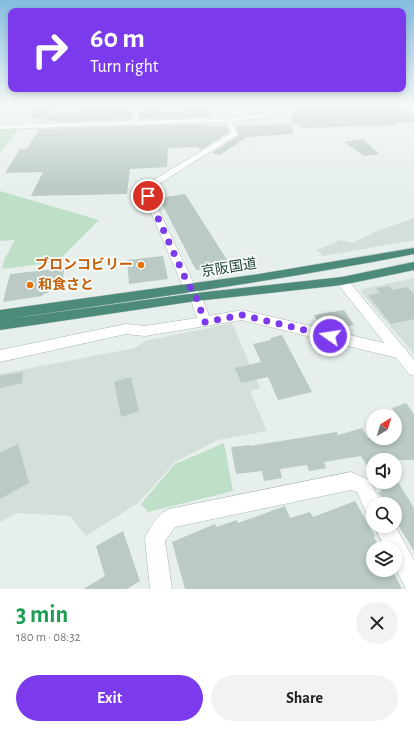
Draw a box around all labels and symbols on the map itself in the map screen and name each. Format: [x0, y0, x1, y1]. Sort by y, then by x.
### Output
pin [131, 179, 165, 213]
place label: ブロンコビリー [35, 256, 133, 272]
street label: 京阪国道 [200, 256, 258, 279]
marker: ブロンコビリー [136, 260, 146, 270]
place label: 和食さと [38, 277, 94, 292]
marker: 和食さと [25, 280, 35, 290]
position arrow [309, 315, 351, 357]
north arrow [366, 409, 402, 445]

